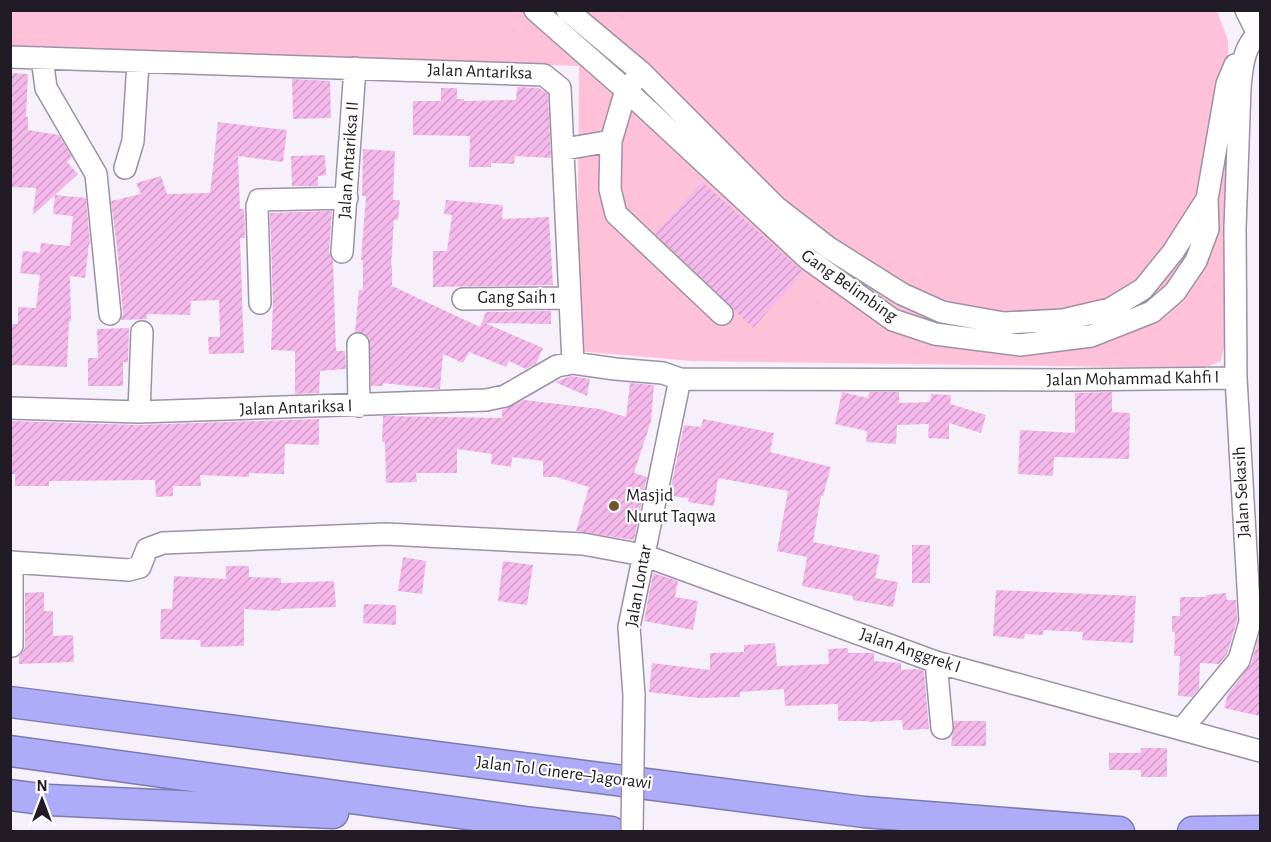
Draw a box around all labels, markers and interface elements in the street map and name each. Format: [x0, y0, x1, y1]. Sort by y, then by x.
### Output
street label: Jalan Antariksa [427, 61, 533, 83]
street label: Jalan Antariksa II [336, 101, 362, 219]
street label: Gang Belimbing [798, 246, 900, 326]
street label: Gang Saih 1 [477, 289, 557, 307]
street label: Jalan Mohammad Kahfi I [1046, 368, 1220, 390]
street label: Jalan Antariksa I [239, 397, 353, 419]
street label: Jalan Sekasih [1231, 446, 1253, 538]
place label: Masjid Nurut Taqwa [626, 487, 716, 526]
marker: Masjid Nurut Taqwa [607, 499, 621, 513]
street label: Jalan Lontar [623, 543, 655, 629]
street label: Jalan Anggrek I [857, 625, 963, 677]
street label: Jalan Tol Cinere–Jagorawi [475, 753, 653, 793]
north arrow [12, 770, 72, 830]
text: N [36, 778, 48, 794]

